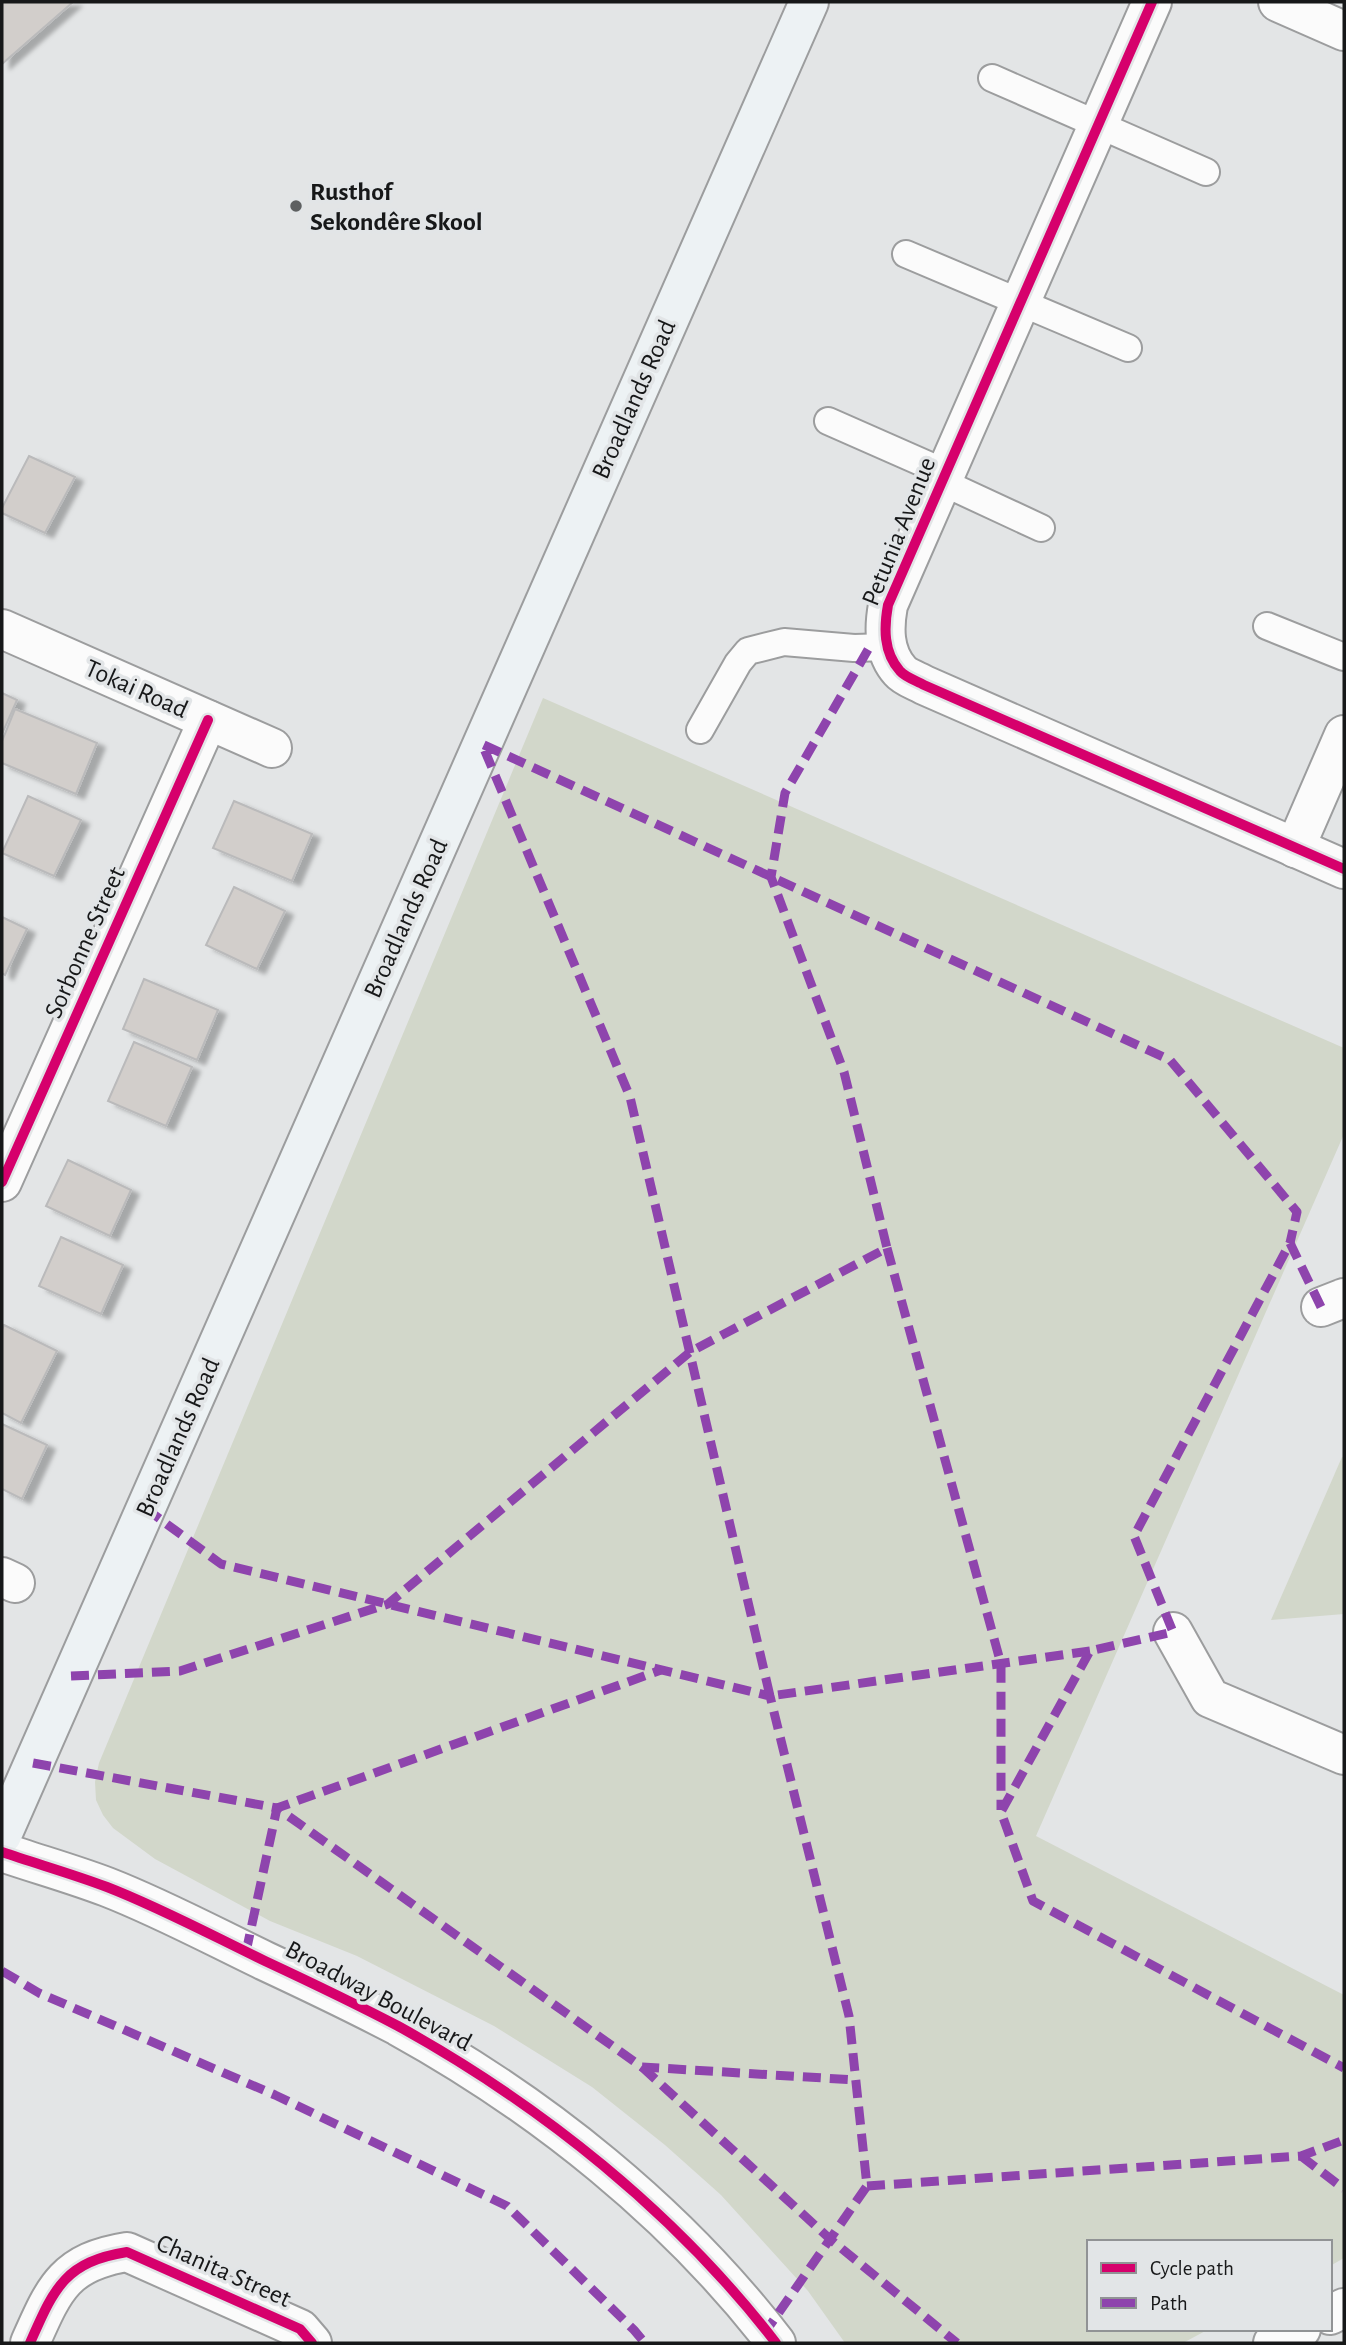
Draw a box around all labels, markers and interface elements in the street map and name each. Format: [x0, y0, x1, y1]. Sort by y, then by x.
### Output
place label: Rusthof Sekondêre Skool [310, 179, 483, 235]
marker: Rusthof Sekondêre Skool [288, 198, 304, 214]
street label: Broadlands Road [587, 316, 681, 483]
street label: Petunia Avenue [857, 453, 940, 609]
street label: Tokai Road [81, 655, 192, 723]
street label: Broadlands Road [359, 835, 453, 1002]
street label: Sorbonne Street [40, 863, 130, 1022]
street label: Broadlands Road [131, 1354, 225, 1521]
street label: Broadway Boulevard [281, 1936, 476, 2056]
street label: Chanita Street [152, 2230, 295, 2312]
legend [1087, 2240, 1332, 2331]
text: Cycle path [1150, 2258, 1234, 2279]
text: Path [1150, 2293, 1188, 2314]

